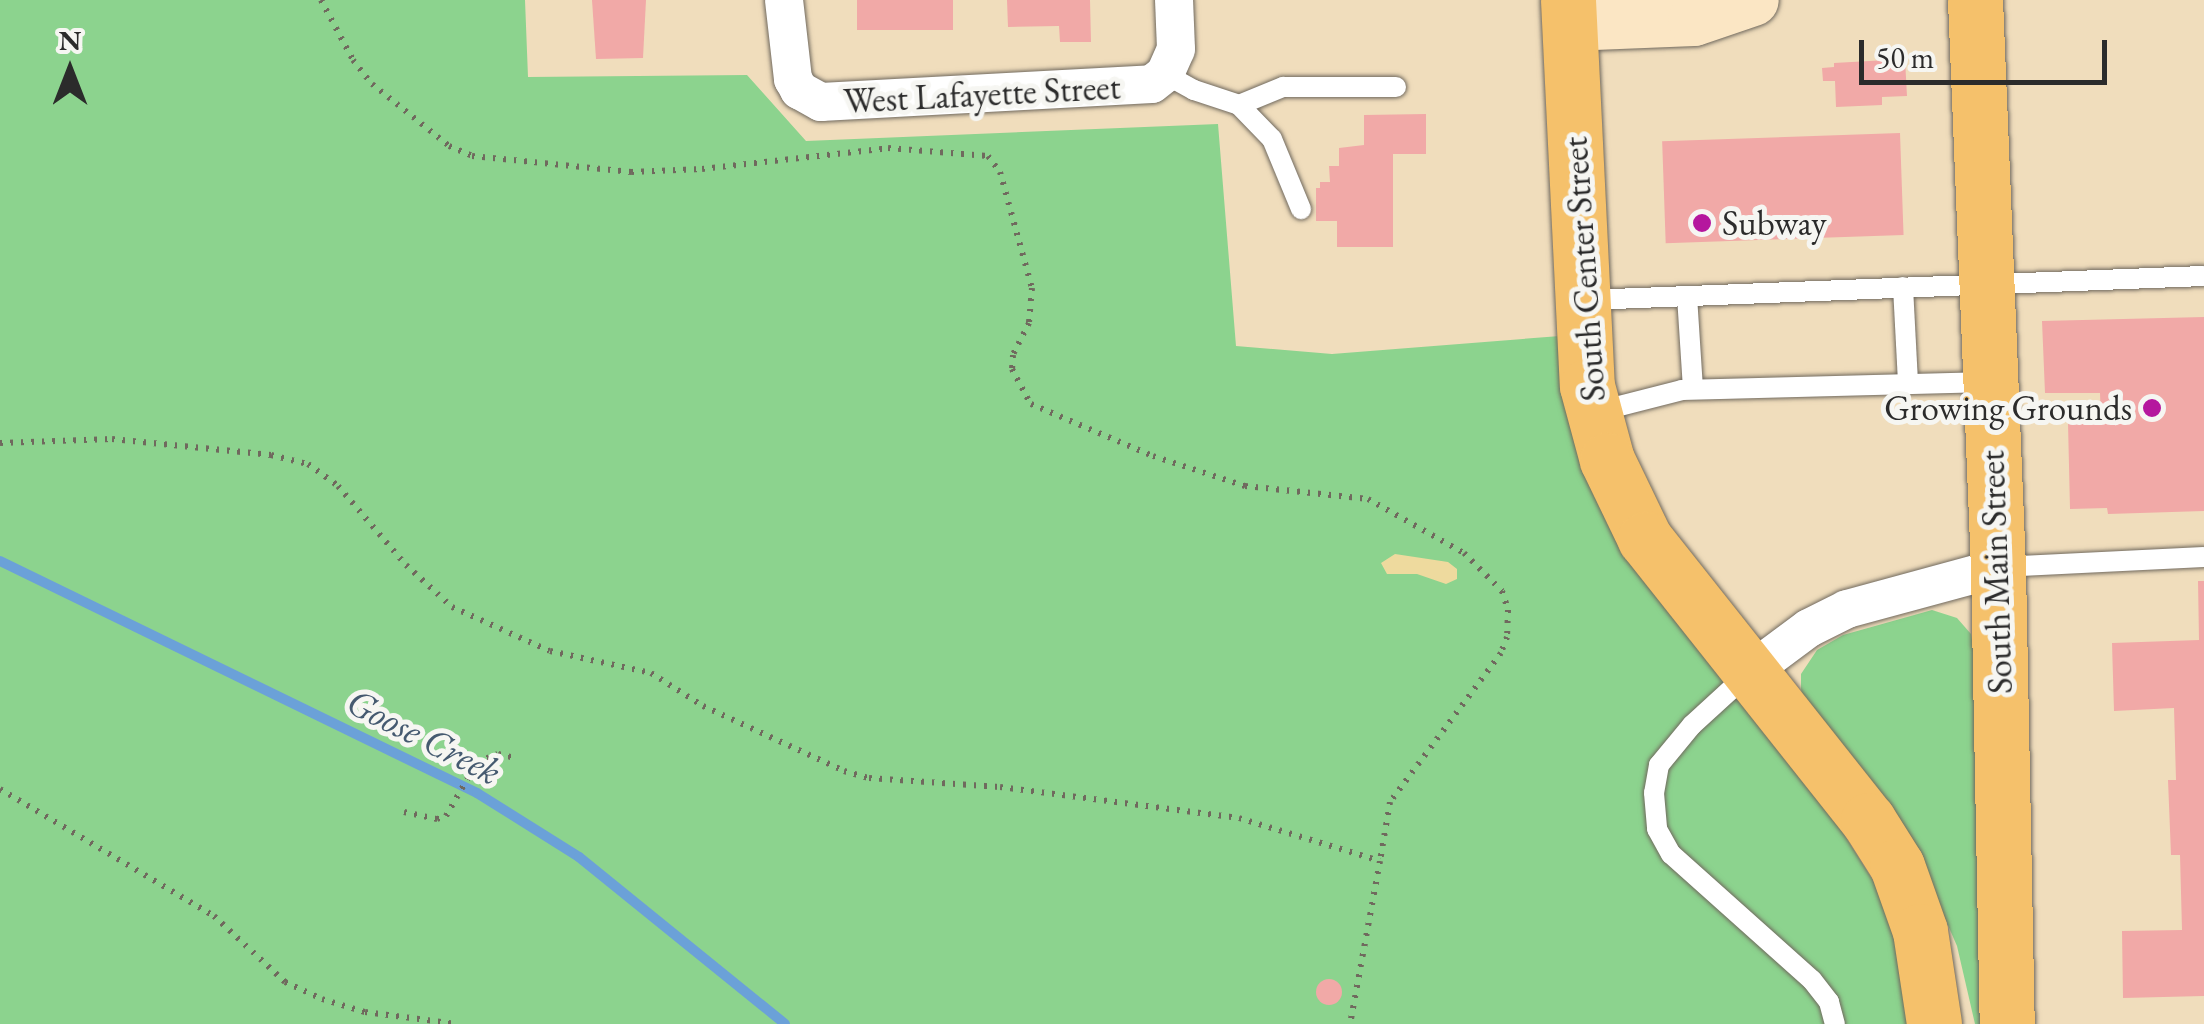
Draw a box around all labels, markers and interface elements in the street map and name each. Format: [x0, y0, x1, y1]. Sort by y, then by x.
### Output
north arrow [20, 20, 120, 120]
scale bar [1864, 20, 2112, 82]
text: N [59, 22, 81, 58]
text: 50 m [1876, 38, 1934, 77]
street label: West Lafayette Street [842, 66, 1122, 122]
street label: South Center Street [1554, 135, 1614, 403]
place label: Subway [1722, 202, 1827, 244]
marker: Subway [1691, 212, 1713, 234]
place label: Growing Grounds [1884, 387, 2132, 429]
marker: Growing Grounds [2141, 397, 2163, 419]
street label: South Main Street [1971, 449, 2021, 695]
water label: Goose Creek [339, 678, 509, 794]

